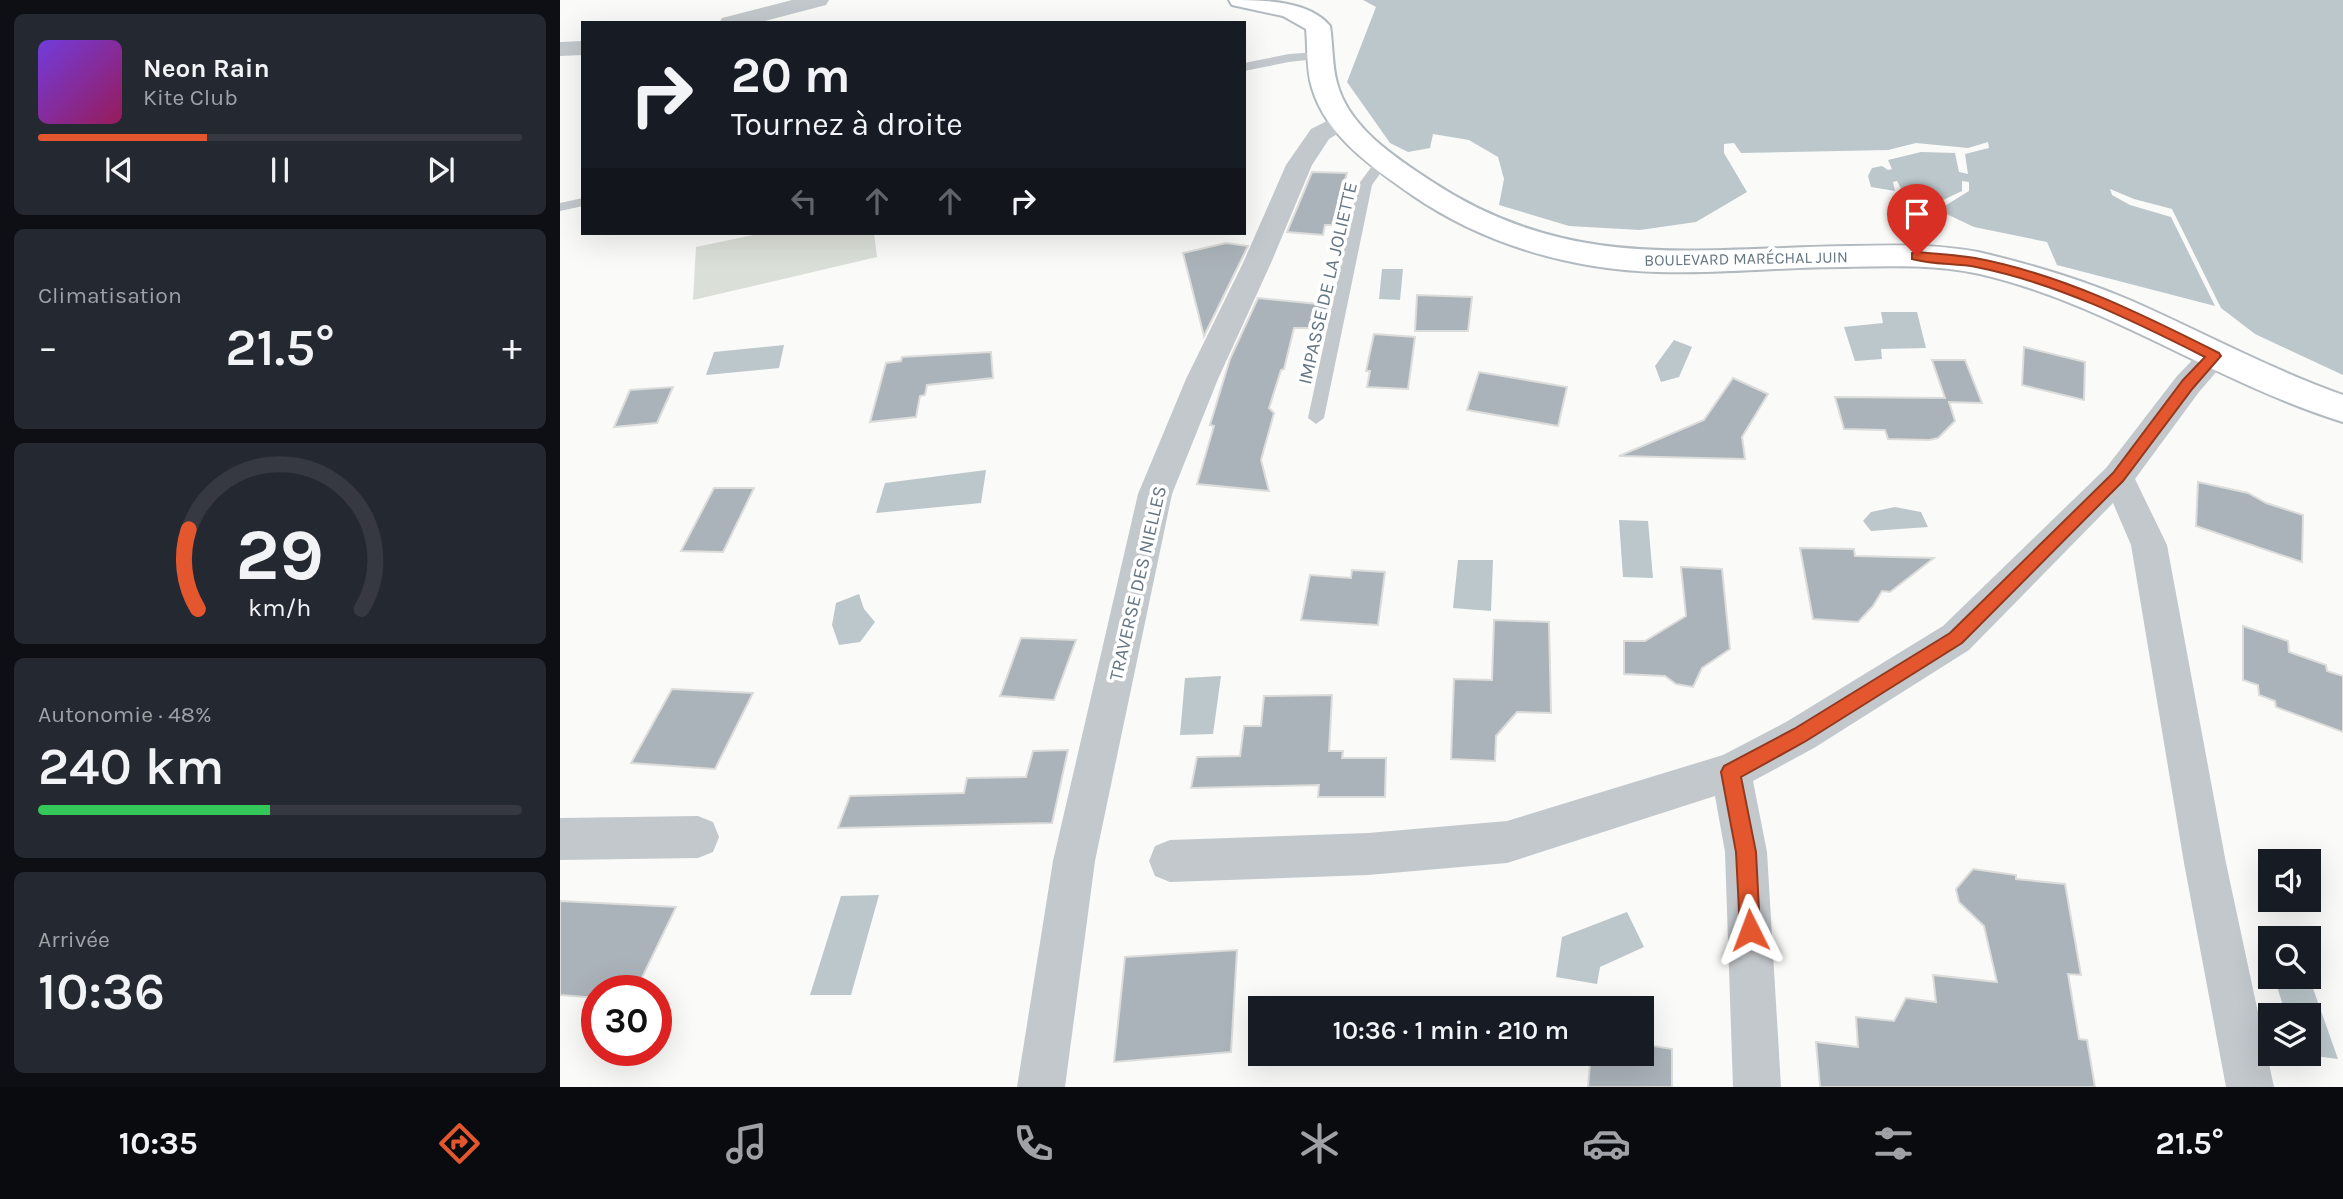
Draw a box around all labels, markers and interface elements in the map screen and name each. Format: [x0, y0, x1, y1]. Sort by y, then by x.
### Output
text: 20 m [731, 47, 851, 104]
icon: right [616, 49, 707, 140]
text: Neon Rain [143, 53, 270, 84]
text: Kite Club [143, 84, 238, 111]
text: Tournez à droite [731, 106, 963, 143]
icon: previous [100, 151, 138, 189]
icon: pause [261, 151, 299, 189]
icon: next [422, 151, 460, 189]
street label: IMPASSE DE LA JOLIETTE [1294, 180, 1362, 386]
icon: left [785, 182, 823, 220]
icon: ahead [858, 182, 896, 220]
icon: ahead [931, 182, 969, 220]
icon: right [1004, 182, 1042, 220]
pin [1887, 184, 1947, 256]
icon: arrive [1898, 195, 1936, 233]
street label: BOULEVARD MARÉCHAL JUIN [1644, 247, 1848, 270]
text: Climatisation [38, 282, 182, 309]
text: 21.5° [225, 317, 335, 378]
text: − [38, 325, 58, 370]
text: + [502, 325, 522, 370]
street label: TRAVERSE DES NIELLES [1105, 484, 1171, 683]
text: 29 [236, 513, 324, 598]
text: km/h [248, 593, 312, 622]
text: Autonomie · 48% [38, 701, 212, 728]
text: 240 km [38, 736, 224, 797]
map controls [2258, 849, 2321, 1066]
button: sound [2258, 849, 2321, 912]
position arrow [1713, 893, 1787, 967]
text: Arrivée [38, 926, 110, 953]
button: search [2258, 926, 2321, 989]
text: 10:36 [38, 961, 165, 1022]
speed limit sign: 30 [581, 975, 672, 1066]
button: layers [2258, 1003, 2321, 1066]
text: 10:36 · 1 min · 210 m [1333, 1015, 1569, 1046]
icon: directions [435, 1119, 484, 1168]
icon: music [722, 1119, 771, 1168]
icon: phone [1009, 1119, 1058, 1168]
icon: climate [1295, 1119, 1344, 1168]
icon: car [1582, 1119, 1631, 1168]
icon: filters [1869, 1119, 1918, 1168]
text: 10:35 [119, 1125, 198, 1162]
text: 21.5° [2155, 1125, 2224, 1162]

